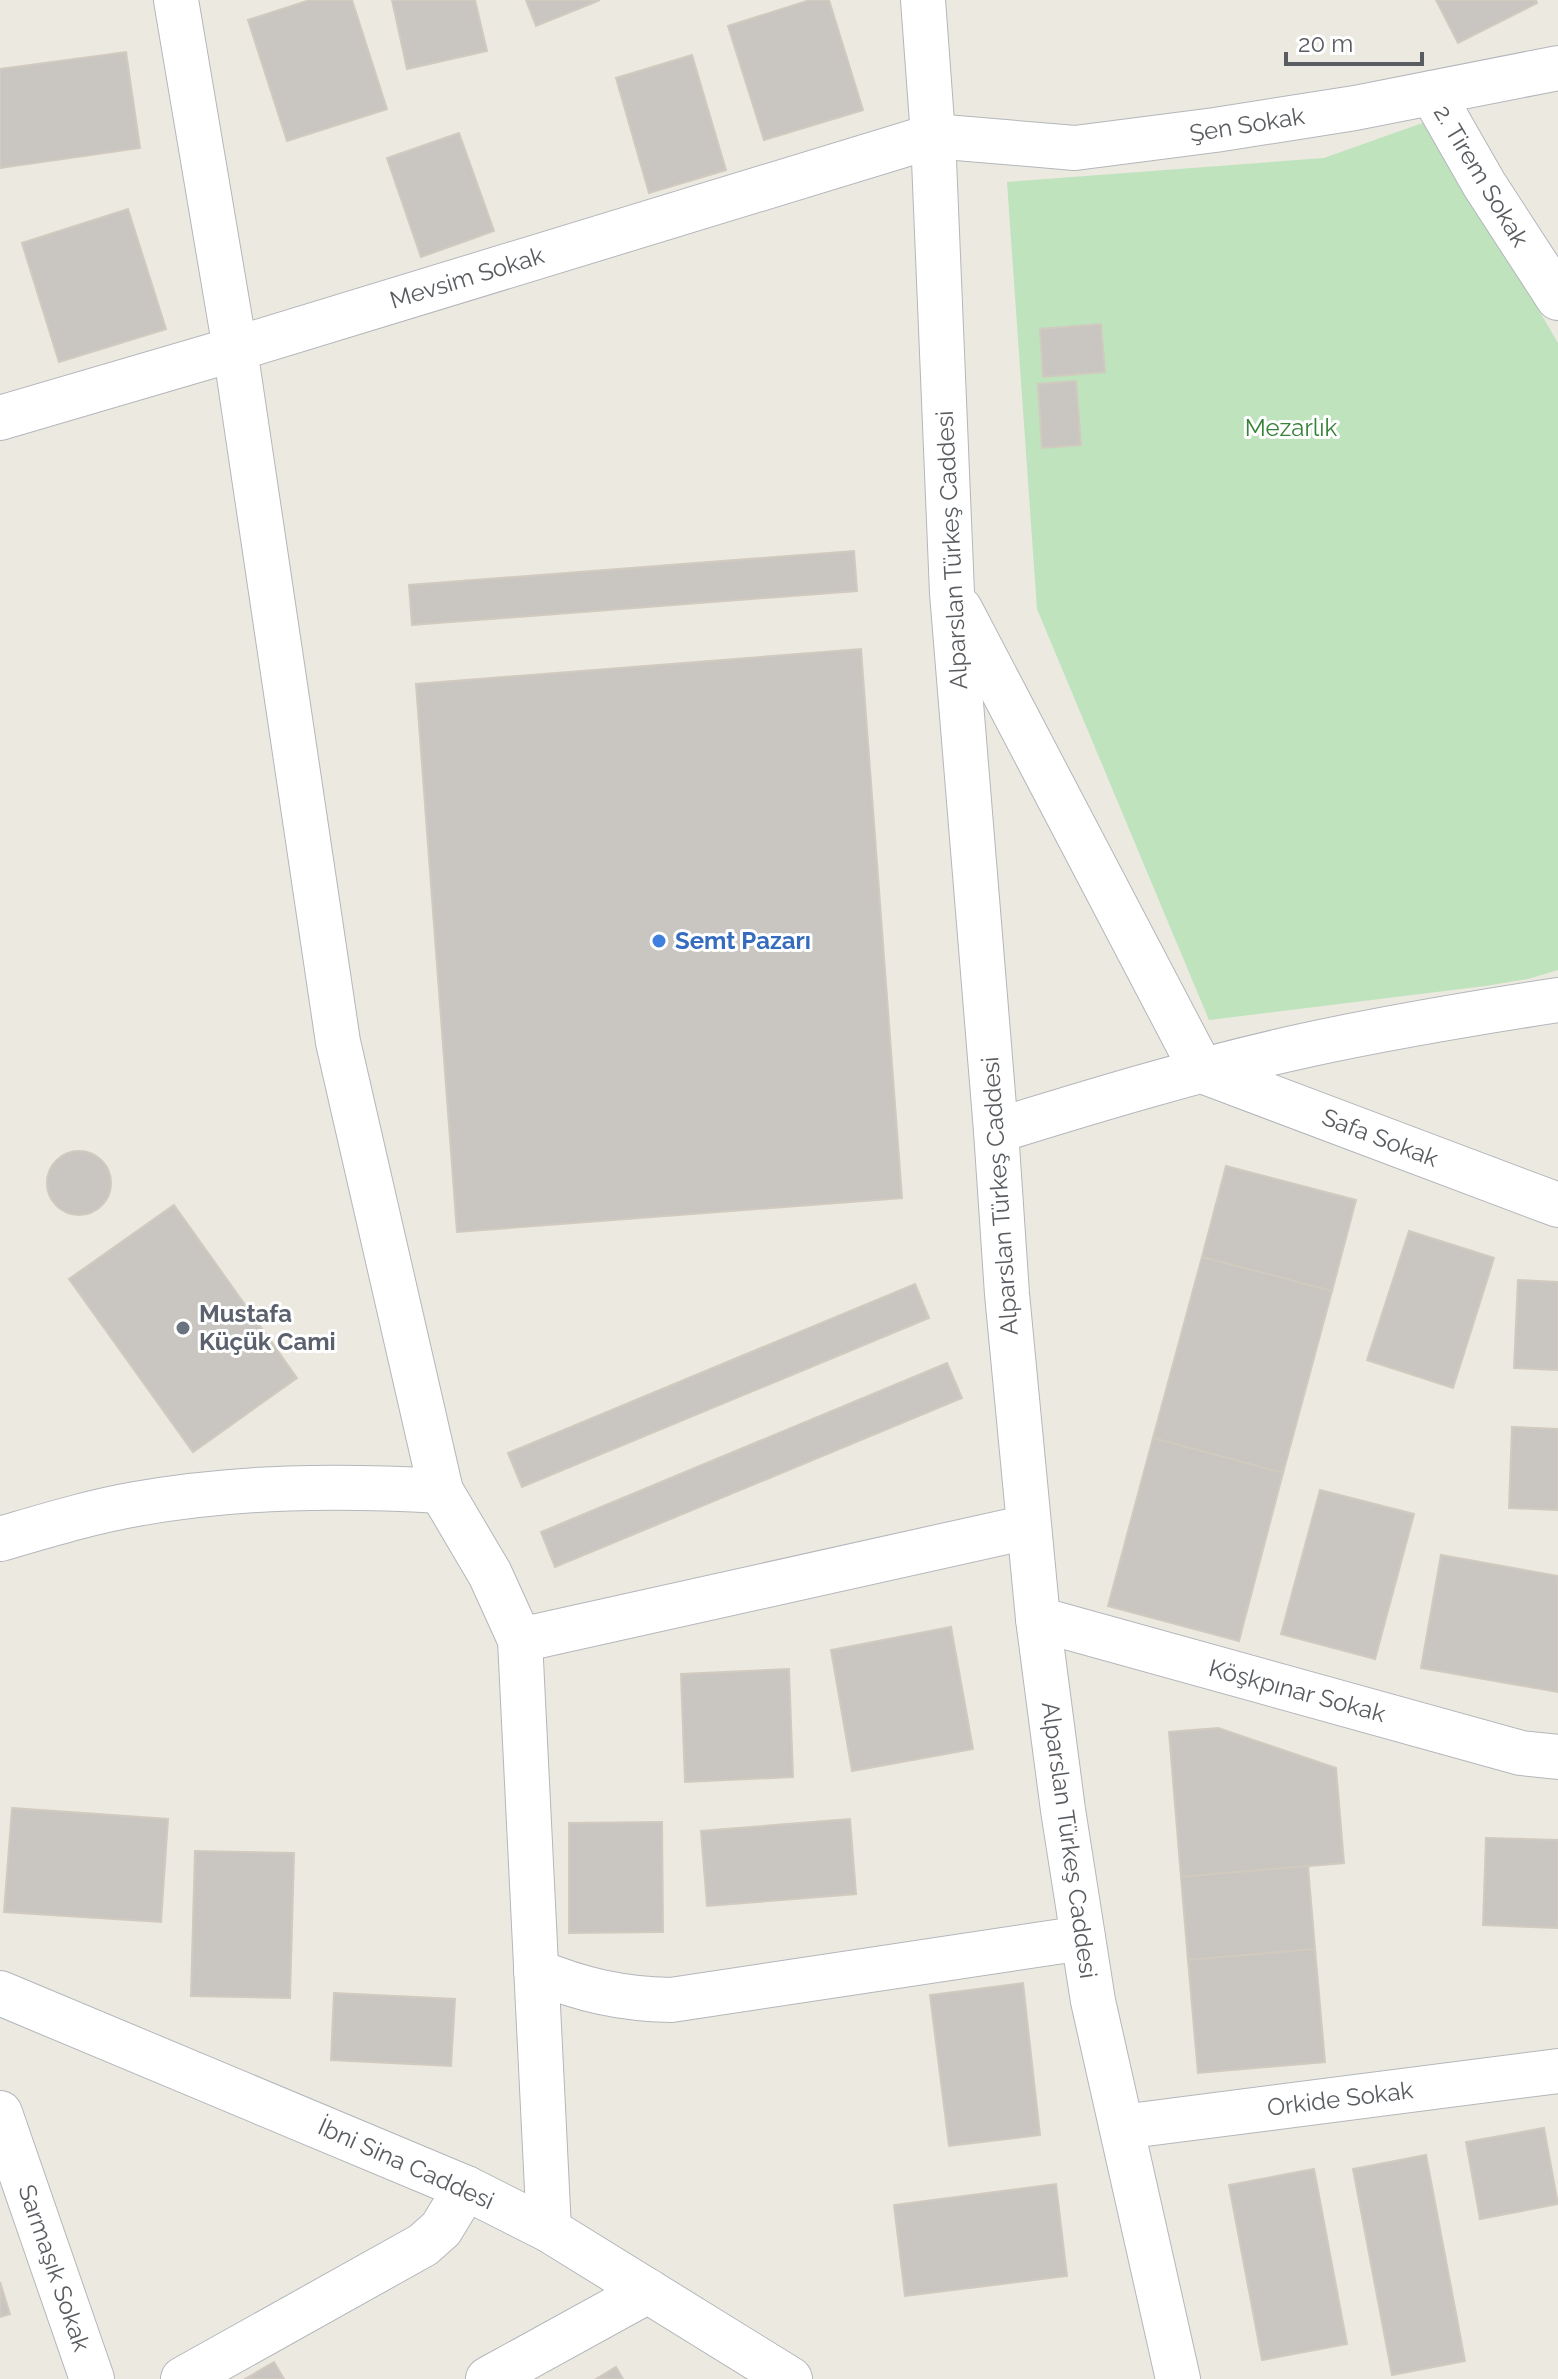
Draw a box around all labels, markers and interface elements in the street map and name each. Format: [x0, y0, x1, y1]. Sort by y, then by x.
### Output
scale bar [1286, 16, 1422, 66]
text: 20 m [1298, 29, 1353, 58]
street label: 2. Tirem Sokak [1428, 100, 1535, 252]
street label: Şen Sokak [1187, 101, 1307, 148]
street label: Mevsim Sokak [386, 240, 548, 315]
street label: Alparslan Türkeş Caddesi [930, 410, 973, 690]
park label: Mezarlık [1245, 413, 1338, 442]
place label: Semt Pazarı [675, 926, 811, 955]
marker: Semt Pazarı [650, 932, 668, 950]
street label: Alparslan Türkeş Caddesi [975, 1056, 1024, 1336]
street label: Safa Sokak [1318, 1102, 1443, 1173]
place label: Mustafa Küçük Cami [199, 1299, 336, 1356]
marker: Mustafa Küçük Cami [174, 1319, 192, 1337]
street label: Köşkpınar Sokak [1206, 1653, 1389, 1728]
street label: Alparslan Türkeş Caddesi [1036, 1700, 1103, 1980]
street label: Orkide Sokak [1265, 2075, 1415, 2122]
street label: İbni Sina Caddesi [314, 2112, 499, 2215]
street label: Sarmaşık Sokak [12, 2181, 97, 2355]

